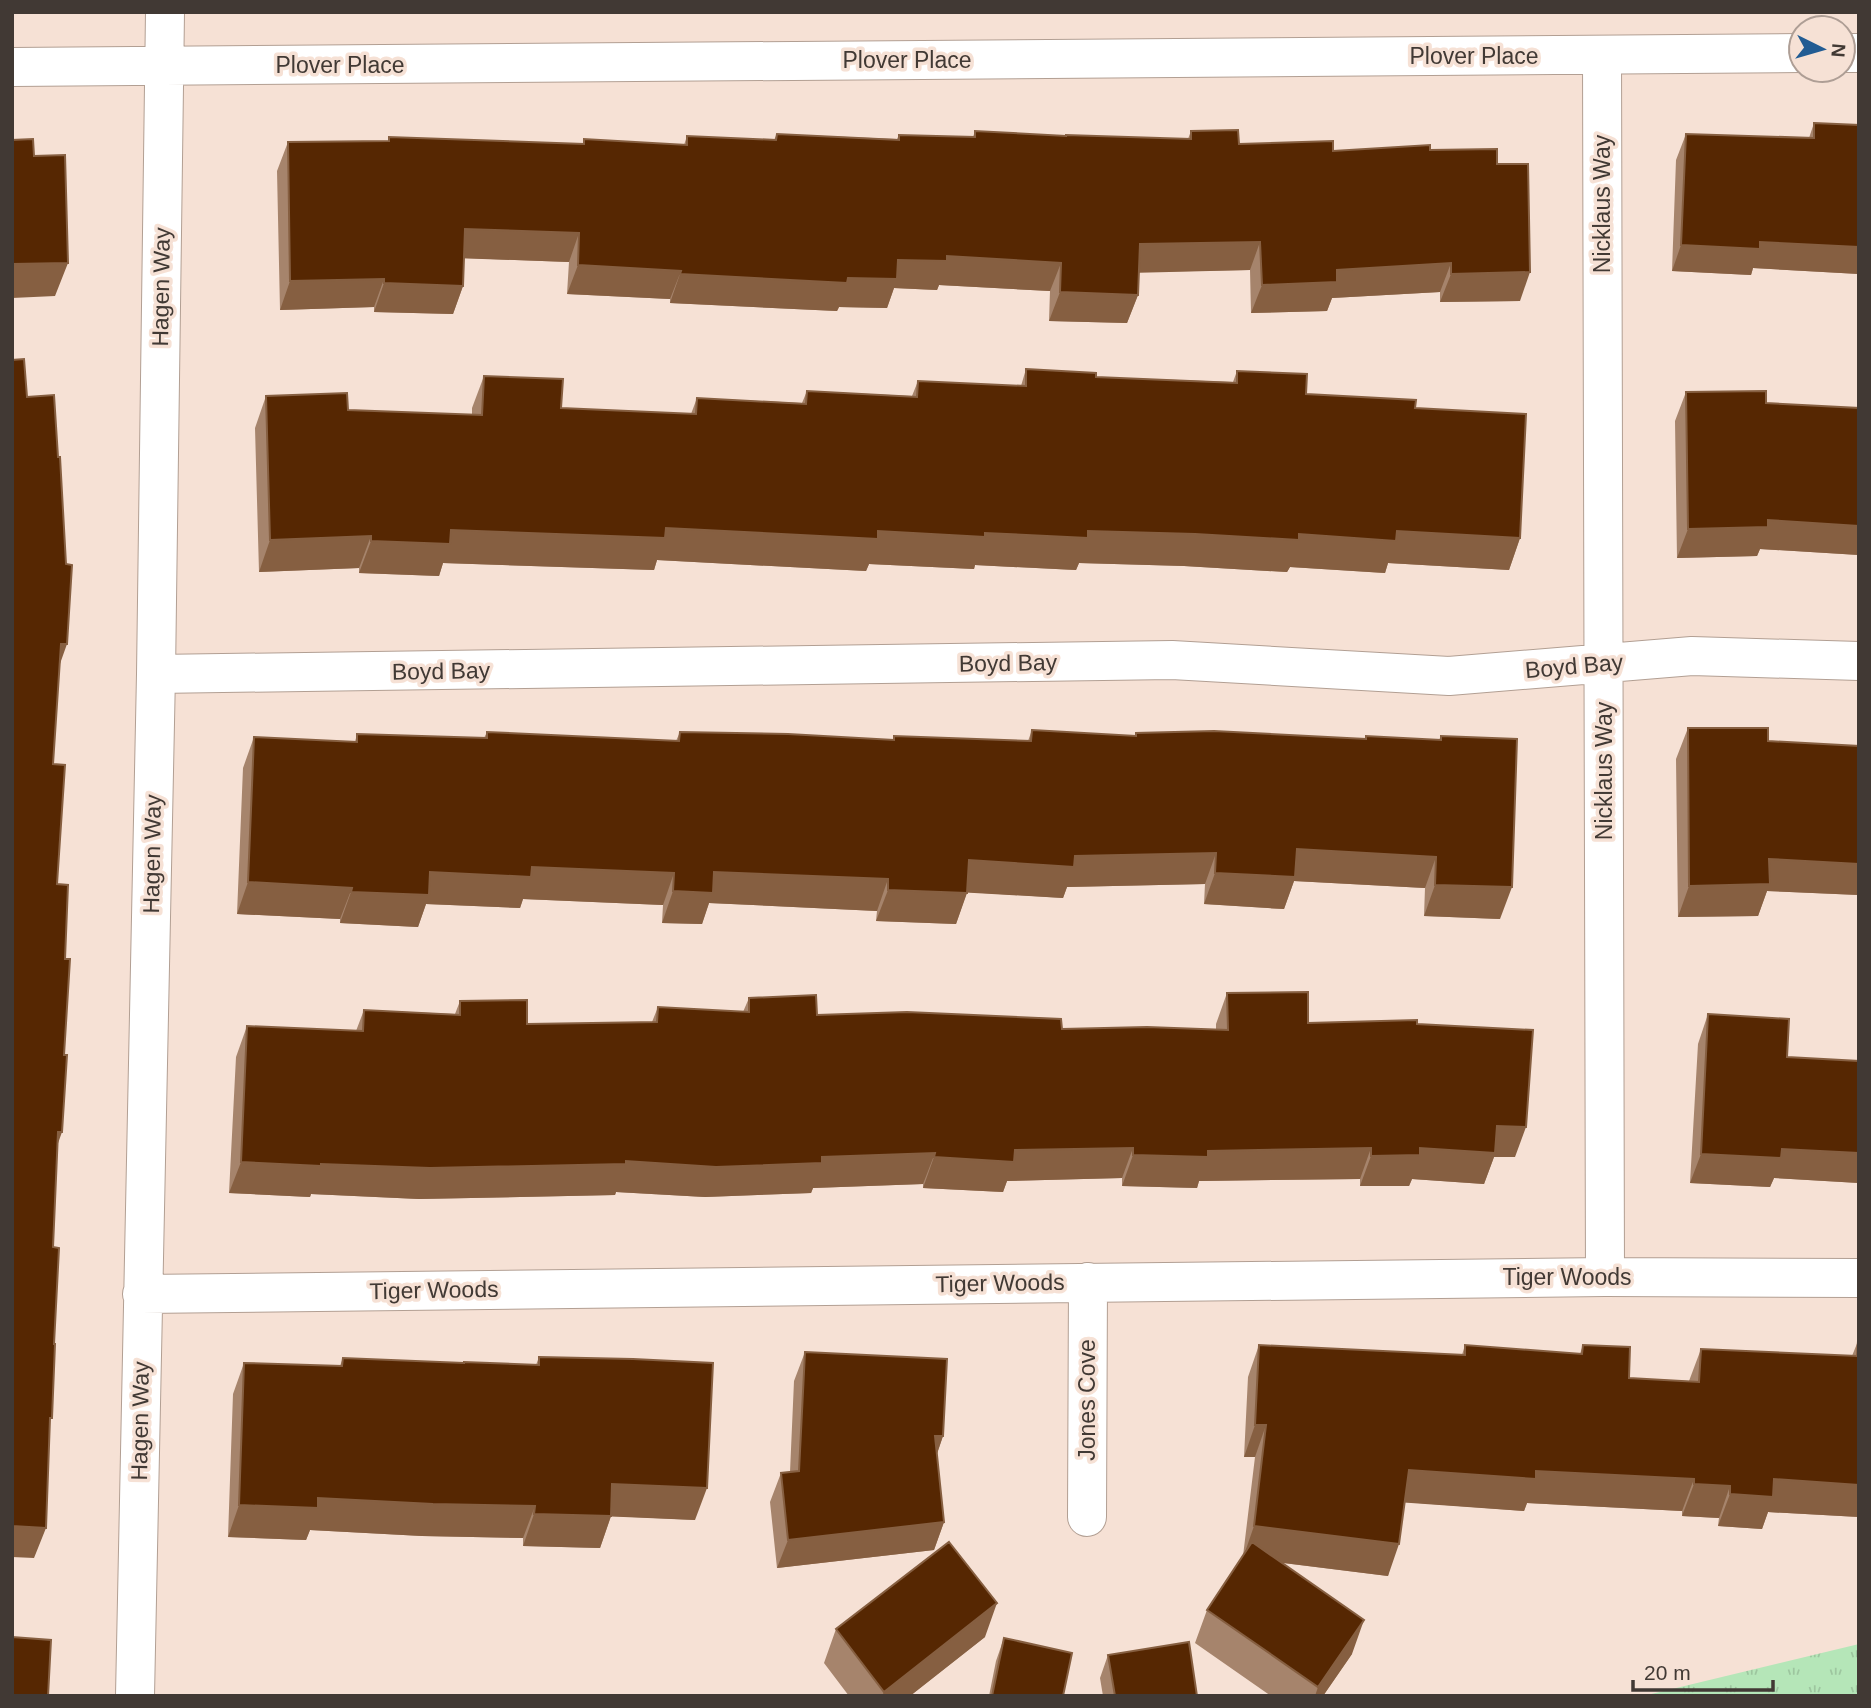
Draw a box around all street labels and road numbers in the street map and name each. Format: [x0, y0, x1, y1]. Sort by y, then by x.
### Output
street label: Plover Place [1409, 43, 1539, 69]
street label: Plover Place [842, 47, 972, 73]
street label: Plover Place [275, 52, 405, 78]
street label: Nicklaus Way [1589, 134, 1615, 273]
street label: Hagen Way [147, 227, 175, 347]
street label: Boyd Bay [959, 649, 1058, 677]
street label: Boyd Bay [1524, 649, 1625, 683]
street label: Boyd Bay [392, 657, 491, 685]
street label: Nicklaus Way [1591, 701, 1617, 840]
street label: Hagen Way [138, 794, 166, 914]
street label: Tiger Woods [1502, 1264, 1632, 1290]
street label: Tiger Woods [935, 1269, 1065, 1297]
street label: Tiger Woods [369, 1276, 499, 1304]
street label: Jones Cove [1074, 1339, 1100, 1461]
street label: Hagen Way [126, 1361, 154, 1481]

